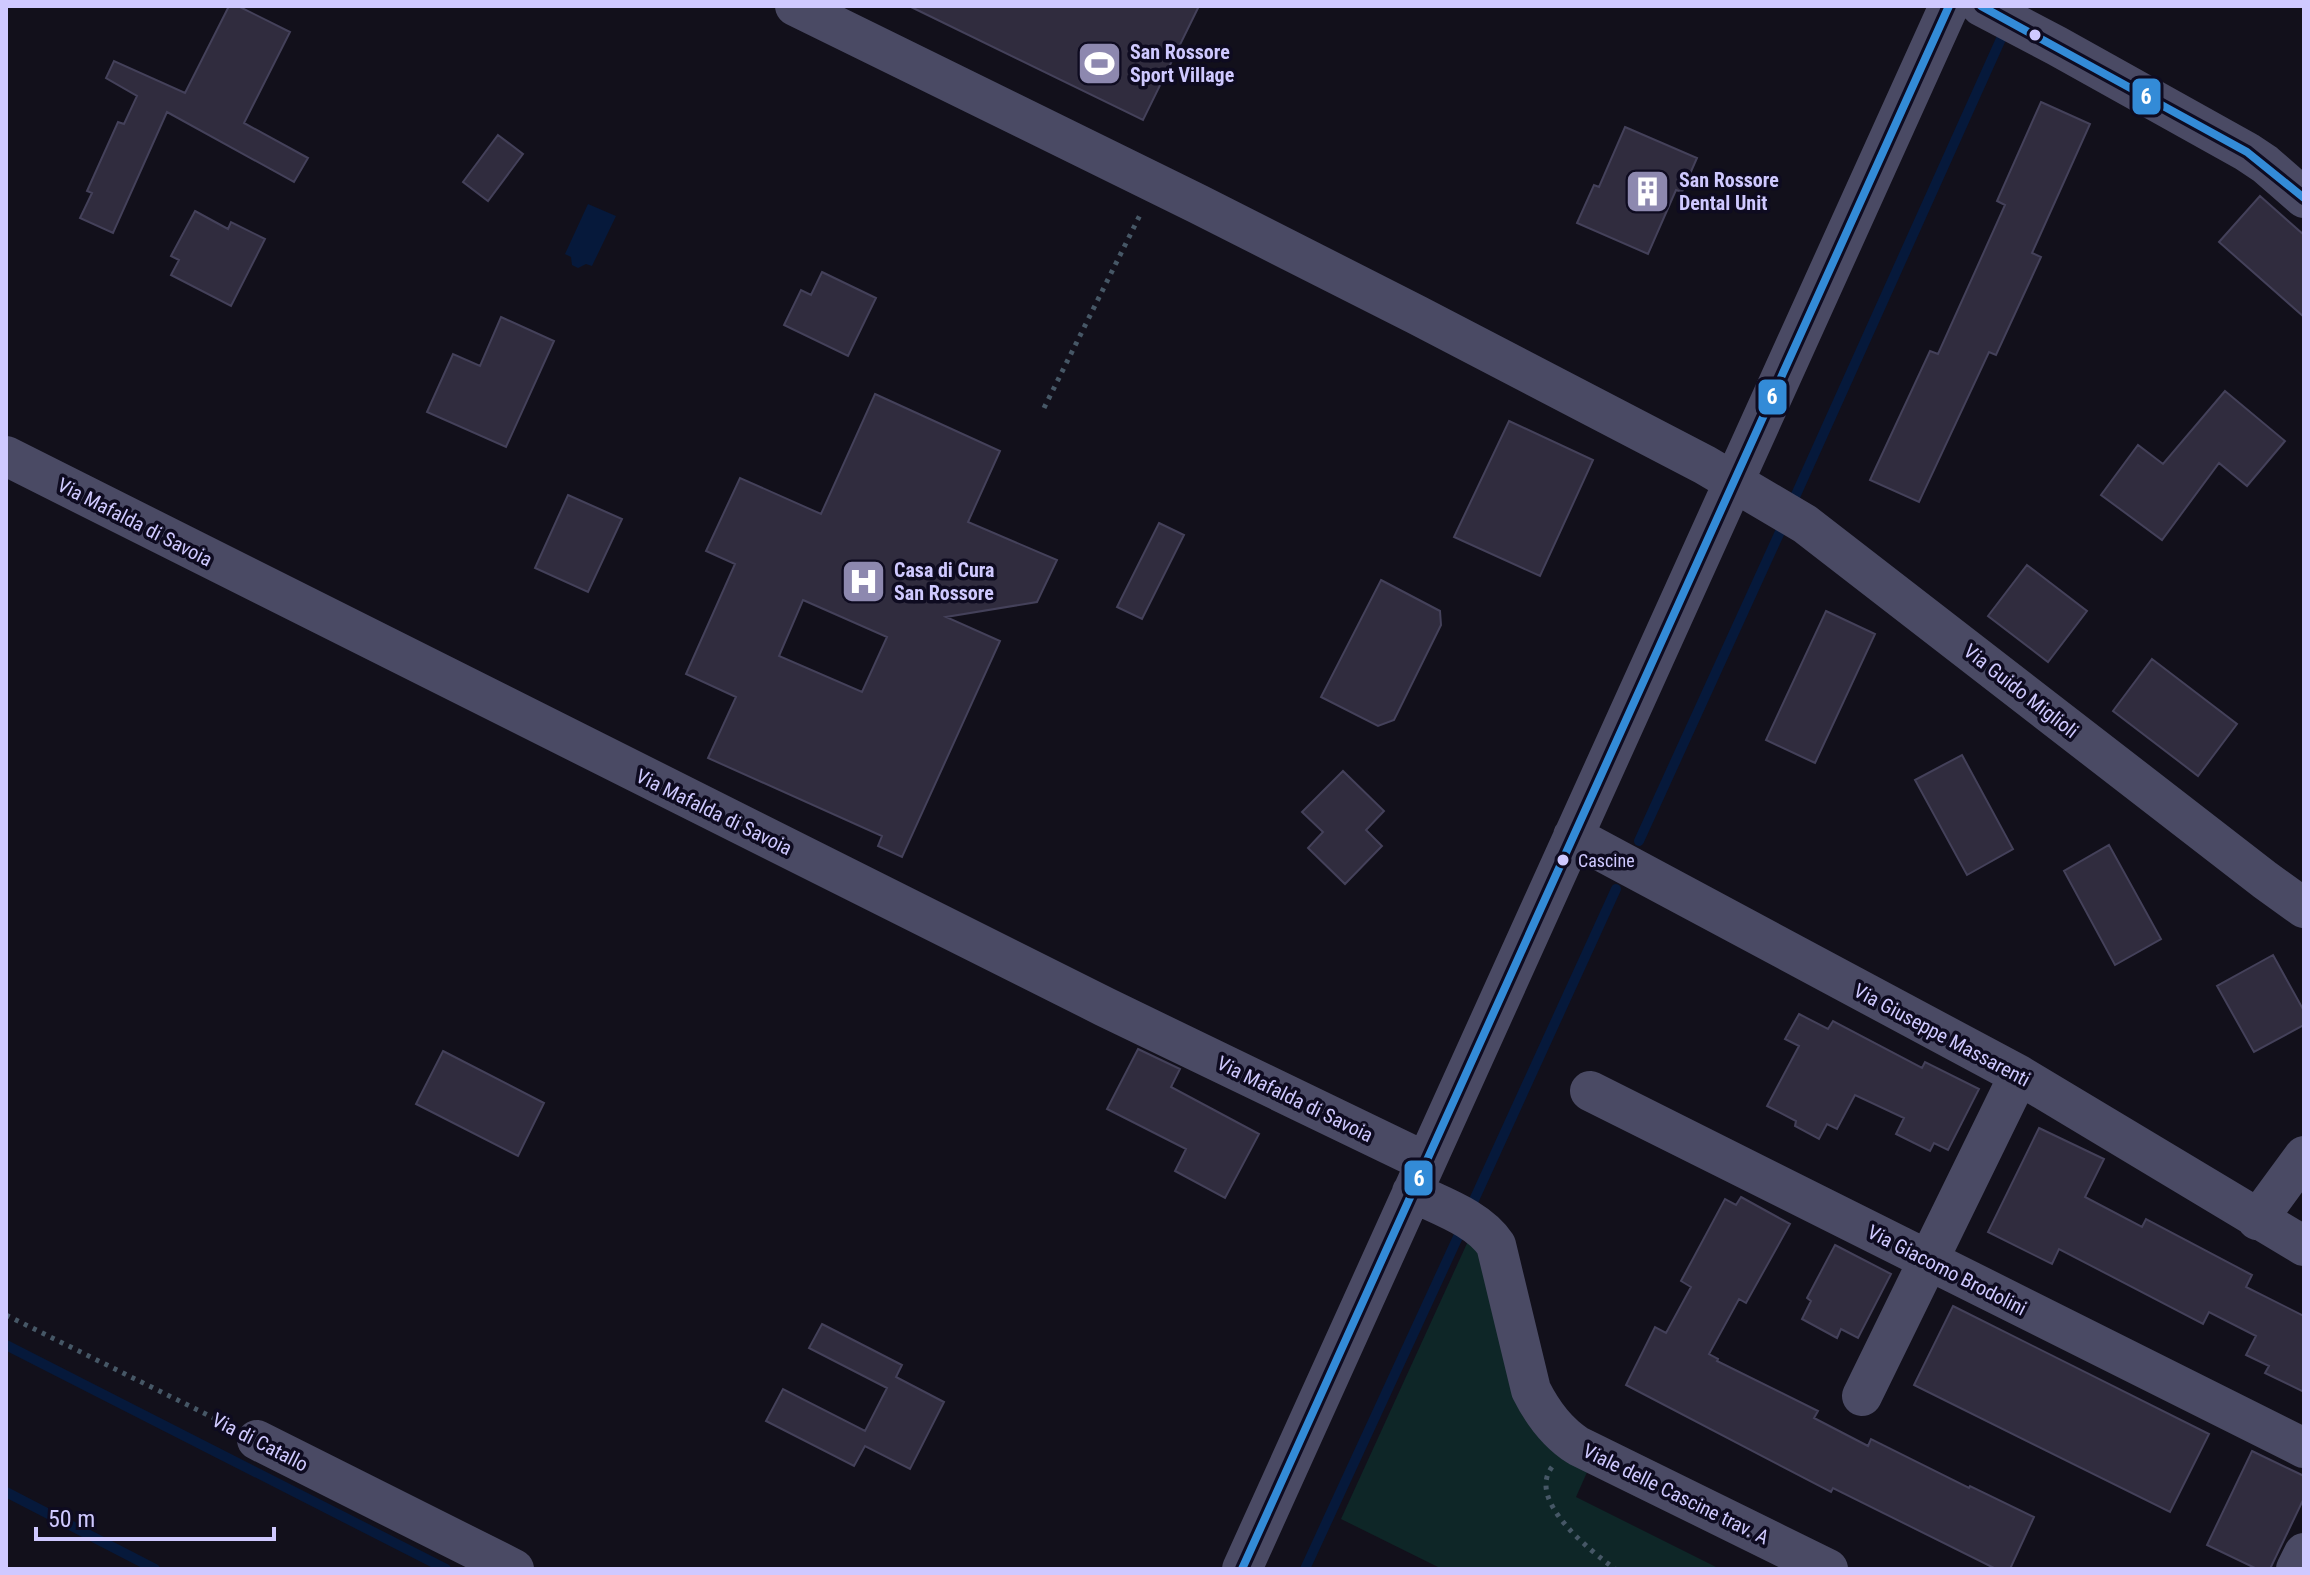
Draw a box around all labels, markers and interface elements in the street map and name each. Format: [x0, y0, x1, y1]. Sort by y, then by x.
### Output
unlabelled marker [2027, 27, 2043, 43]
sports icon: San Rossore Sport Village [1075, 39, 1123, 87]
place label: San Rossore Sport Village [1130, 40, 1234, 87]
line badge: 6 [2131, 77, 2162, 116]
text: 6 [2140, 84, 2152, 109]
building icon: San Rossore Dental Unit [1624, 167, 1672, 215]
place label: San Rossore Dental Unit [1679, 168, 1779, 215]
line badge: 6 [1757, 378, 1788, 416]
text: 6 [1766, 384, 1778, 409]
street label: Via Mafalda di Savoia [53, 473, 217, 571]
hospital icon: Casa di Cura San Rossore [839, 558, 887, 606]
place label: Casa di Cura San Rossore [894, 558, 994, 605]
street label: Via Guido Miglioli [1959, 639, 2083, 743]
street label: Via Mafalda di Savoia [632, 764, 796, 860]
place label: Cascine [1578, 850, 1635, 871]
marker: Cascine [1555, 852, 1571, 868]
street label: Via Giuseppe Massarenti [1850, 978, 2034, 1092]
street label: Via Mafalda di Savoia [1213, 1051, 1377, 1147]
line badge: 6 [1403, 1159, 1434, 1197]
text: 6 [1413, 1166, 1425, 1191]
street label: Via Giacomo Brodolini [1863, 1220, 2031, 1320]
street label: Via di Catallo [208, 1408, 312, 1476]
street label: Viale delle Cascine trav. A [1579, 1439, 1773, 1550]
scale bar [36, 1491, 274, 1541]
text: 50 m [48, 1505, 95, 1533]

